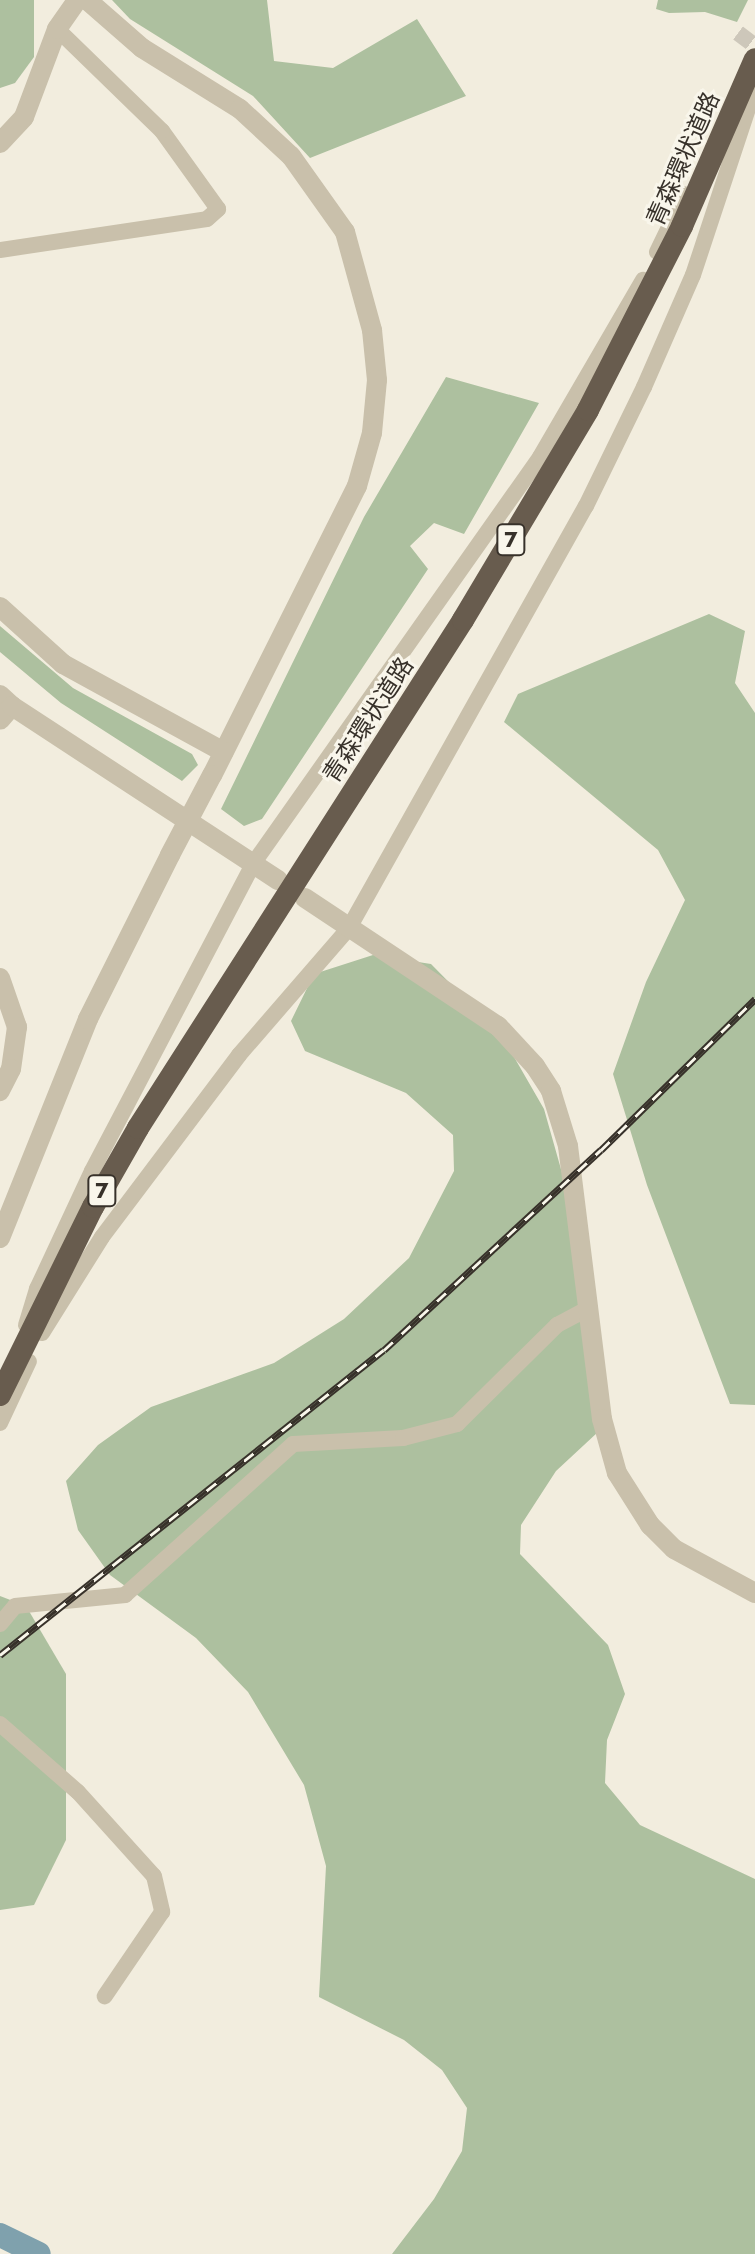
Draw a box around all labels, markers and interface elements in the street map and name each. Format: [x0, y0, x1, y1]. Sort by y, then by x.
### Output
street label: 青森環状道路 [641, 87, 725, 231]
road number: 7 [495, 522, 527, 558]
street label: 青森環状道路 [317, 652, 419, 788]
road number: 7 [86, 1173, 118, 1209]

